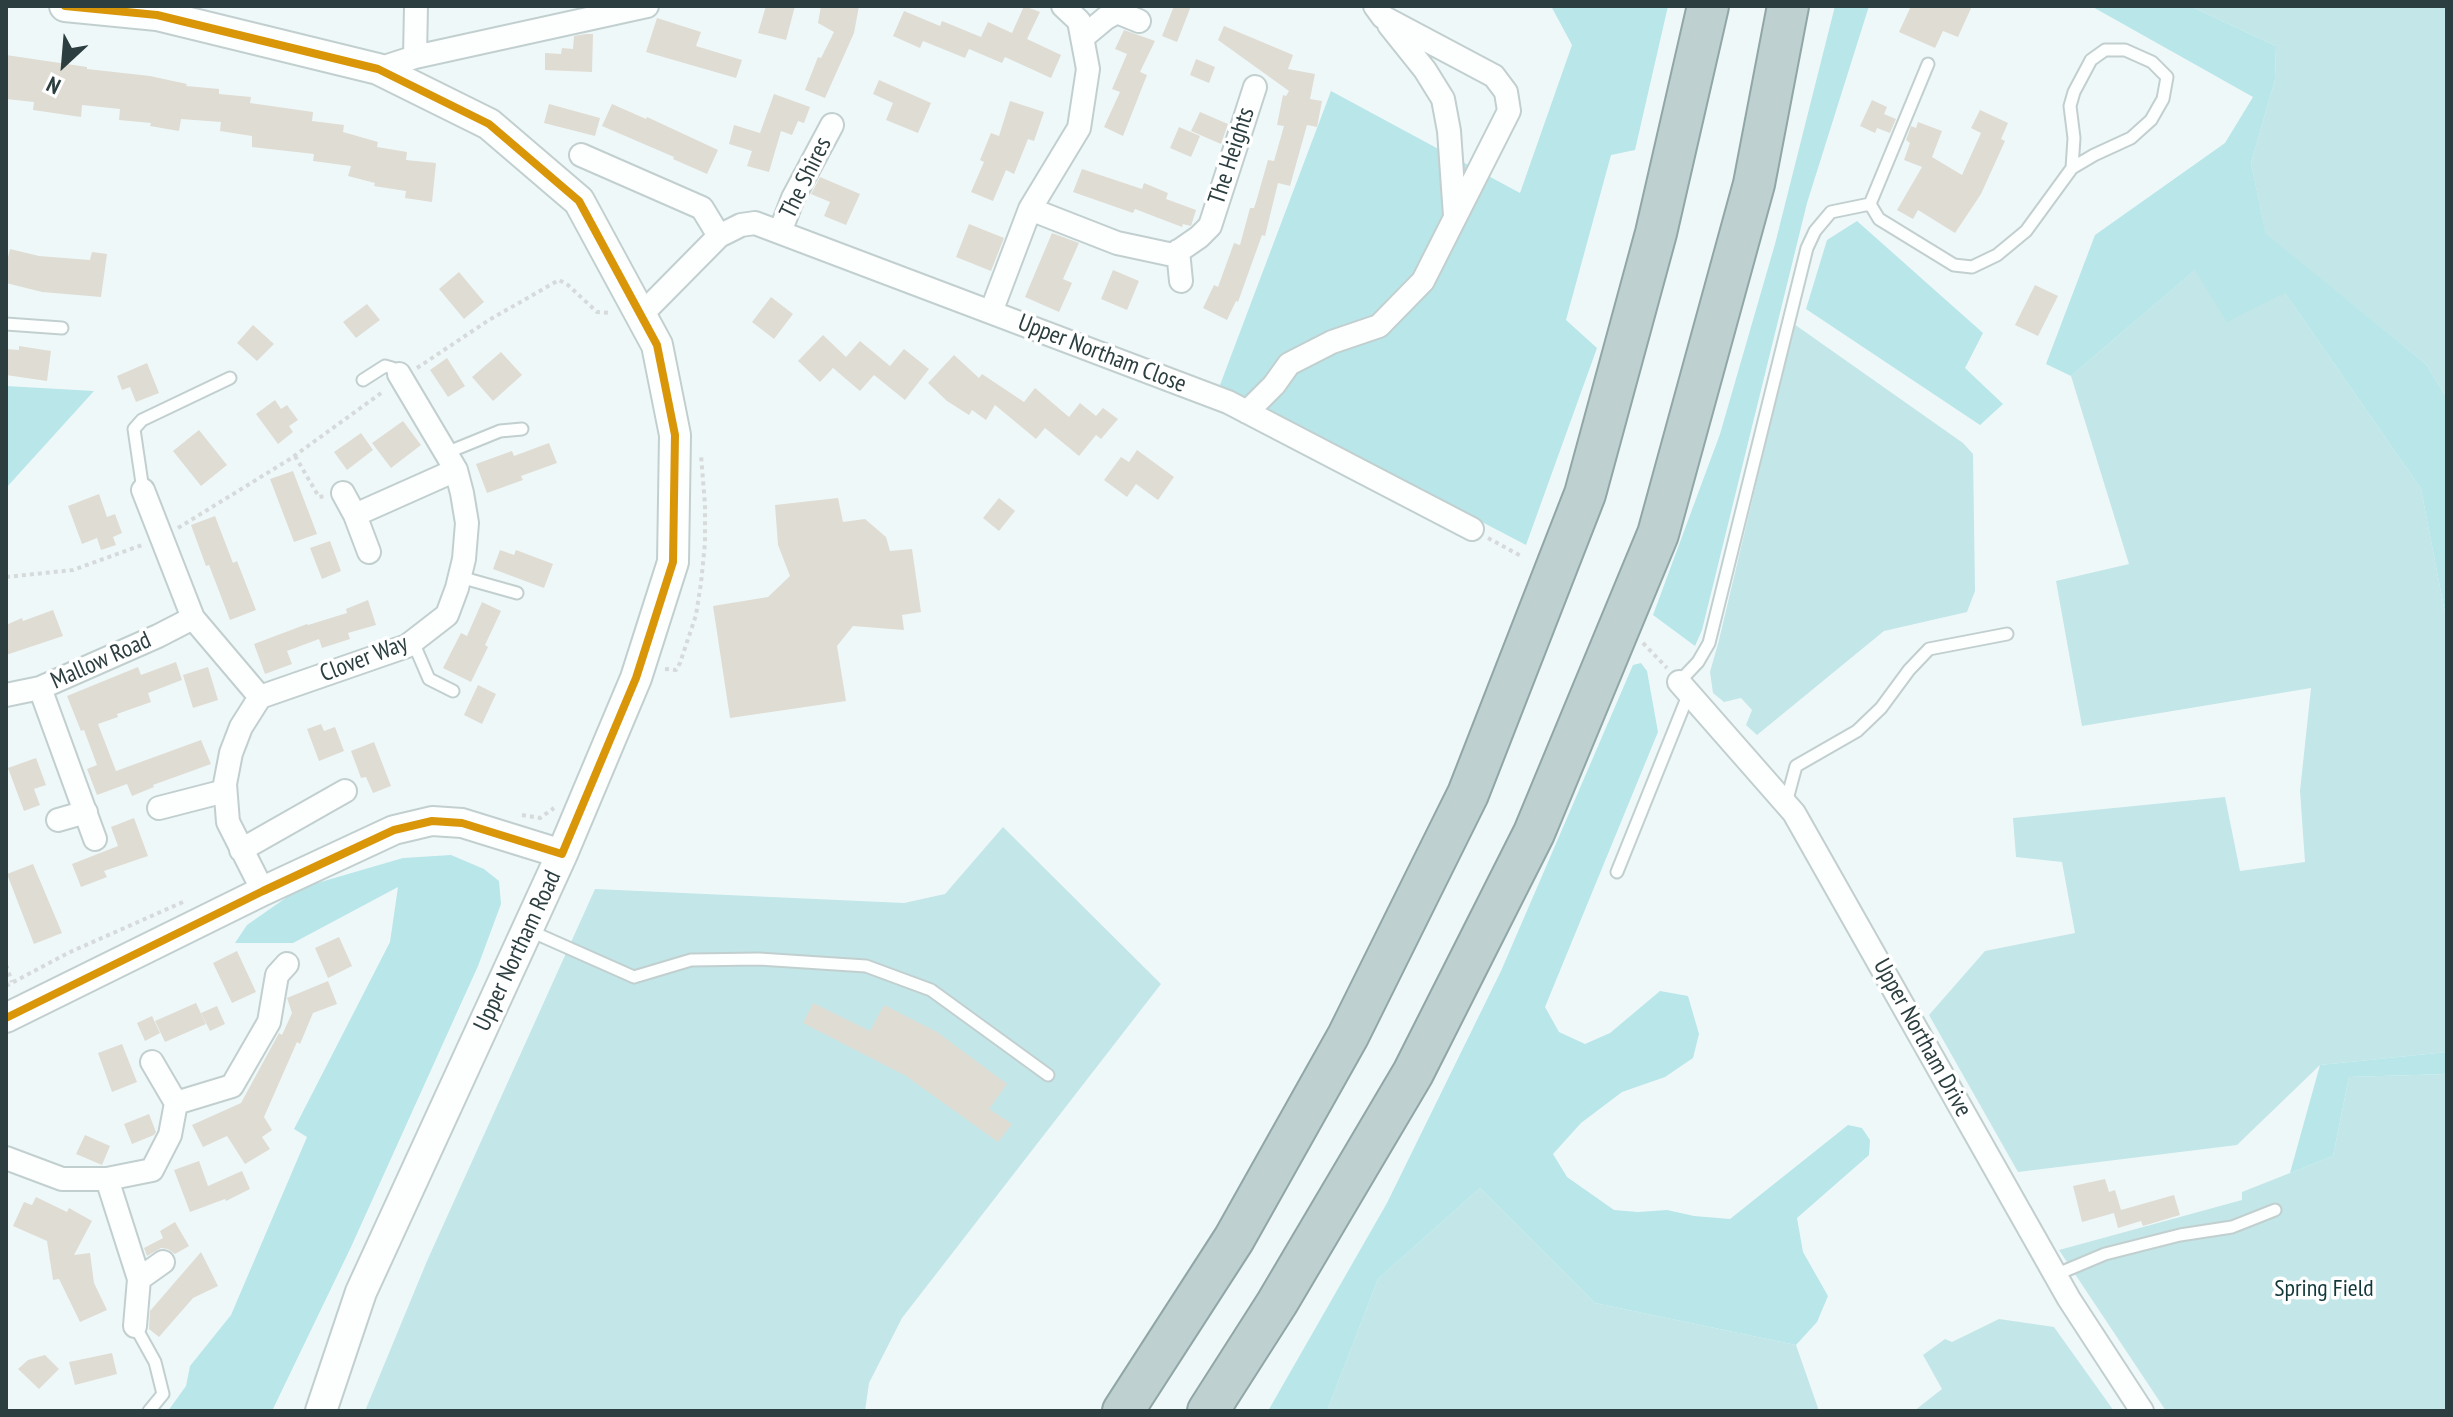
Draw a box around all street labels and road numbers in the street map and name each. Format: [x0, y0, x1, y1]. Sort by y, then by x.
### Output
street label: The Heights [1203, 104, 1261, 208]
street label: The Shires [774, 133, 838, 223]
street label: Upper Northam Close [1014, 309, 1190, 399]
street label: Mallow Road [47, 626, 155, 696]
street label: Clover Way [316, 629, 412, 689]
street label: Upper Northam Road [468, 866, 568, 1036]
street label: Upper Northam Drive [1867, 954, 1977, 1122]

